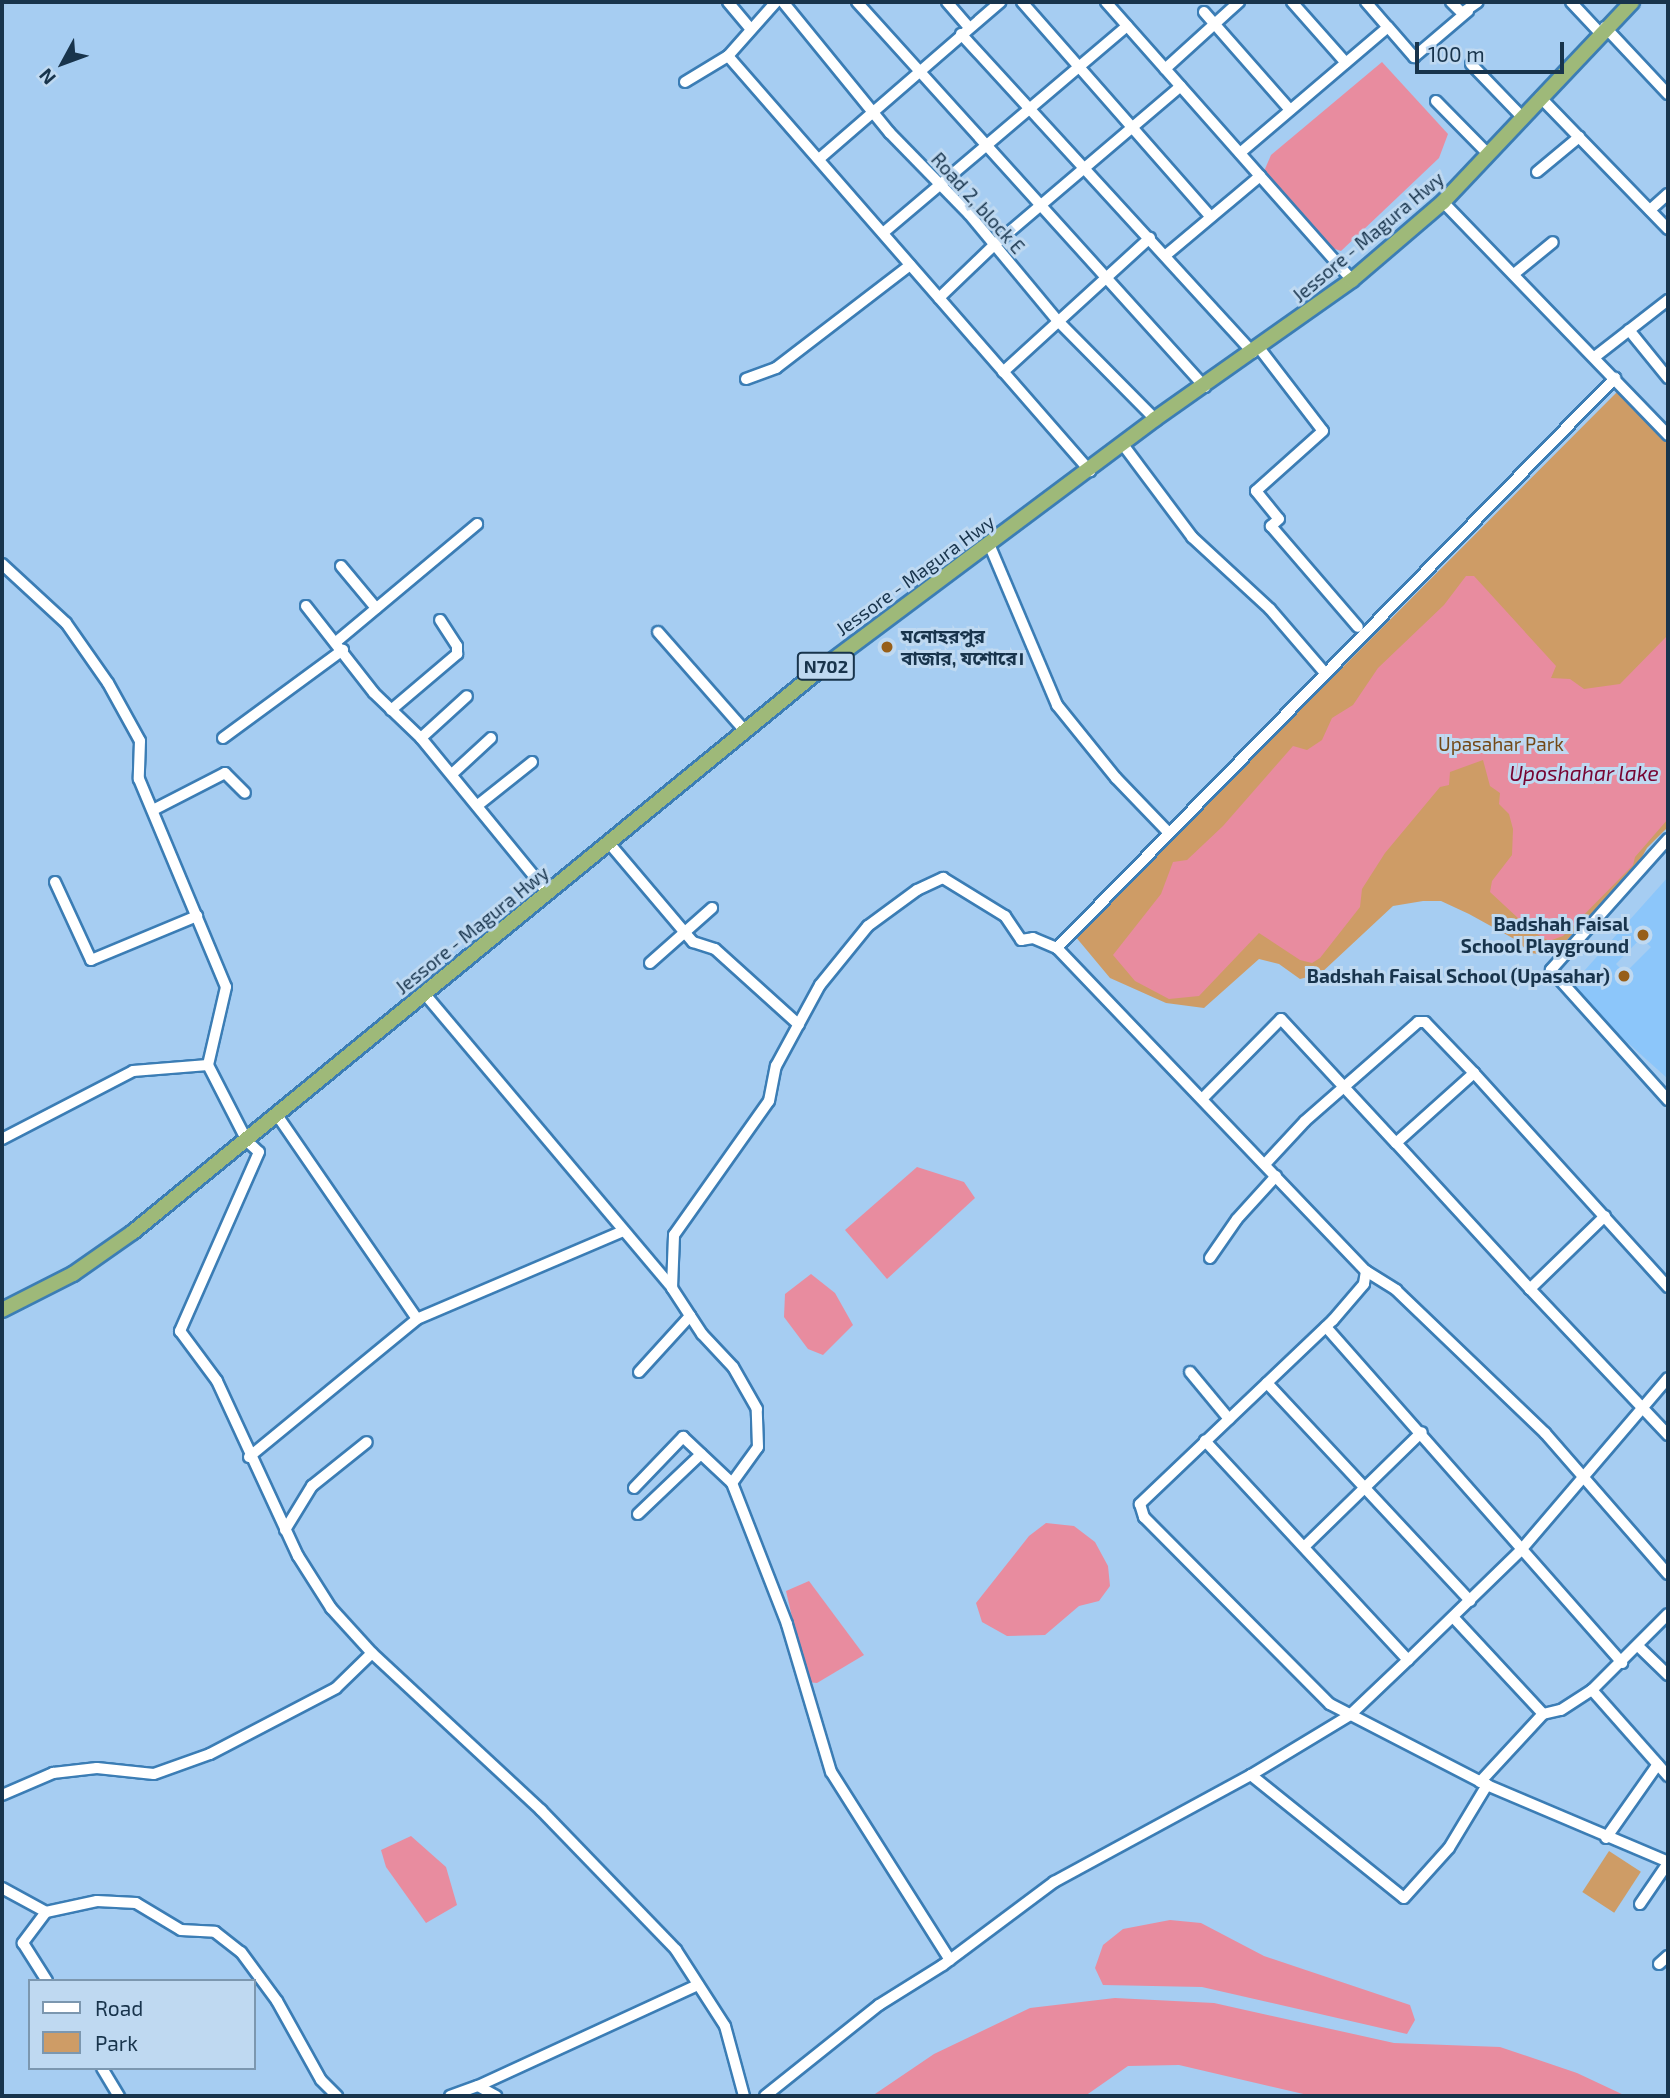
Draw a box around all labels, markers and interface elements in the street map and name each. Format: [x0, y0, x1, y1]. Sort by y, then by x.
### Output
north arrow [28, 28, 98, 98]
scale bar [1418, 28, 1567, 72]
text: 100 m [1428, 41, 1485, 66]
text: N [34, 64, 60, 90]
street label: Road 2, block E [927, 148, 1029, 258]
street label: Jessore - Magura Hwy [1288, 167, 1448, 307]
street label: Jessore - Magura Hwy [831, 510, 999, 640]
place label: ম‌ন‌োহরপুর বাজার, যশ‌োরে। [901, 625, 1025, 669]
marker: ম‌ন‌োহরপুর বাজার, যশ‌োরে। [879, 639, 895, 655]
road number: N702 [796, 652, 856, 680]
park label: Upasahar Park [1438, 733, 1564, 755]
water label: Uposhahar lake [1509, 760, 1659, 786]
street label: Jessore - Magura Hwy [391, 861, 553, 999]
place label: Badshah Faisal School Playground [1460, 913, 1629, 957]
marker: Badshah Faisal School Playground [1635, 927, 1651, 943]
place label: Badshah Faisal School (Upasahar) [1306, 965, 1610, 987]
marker: Badshah Faisal School (Upasahar) [1616, 968, 1632, 984]
legend [28, 1979, 256, 2070]
text: Road [95, 1995, 143, 2020]
text: Park [95, 2030, 138, 2055]

